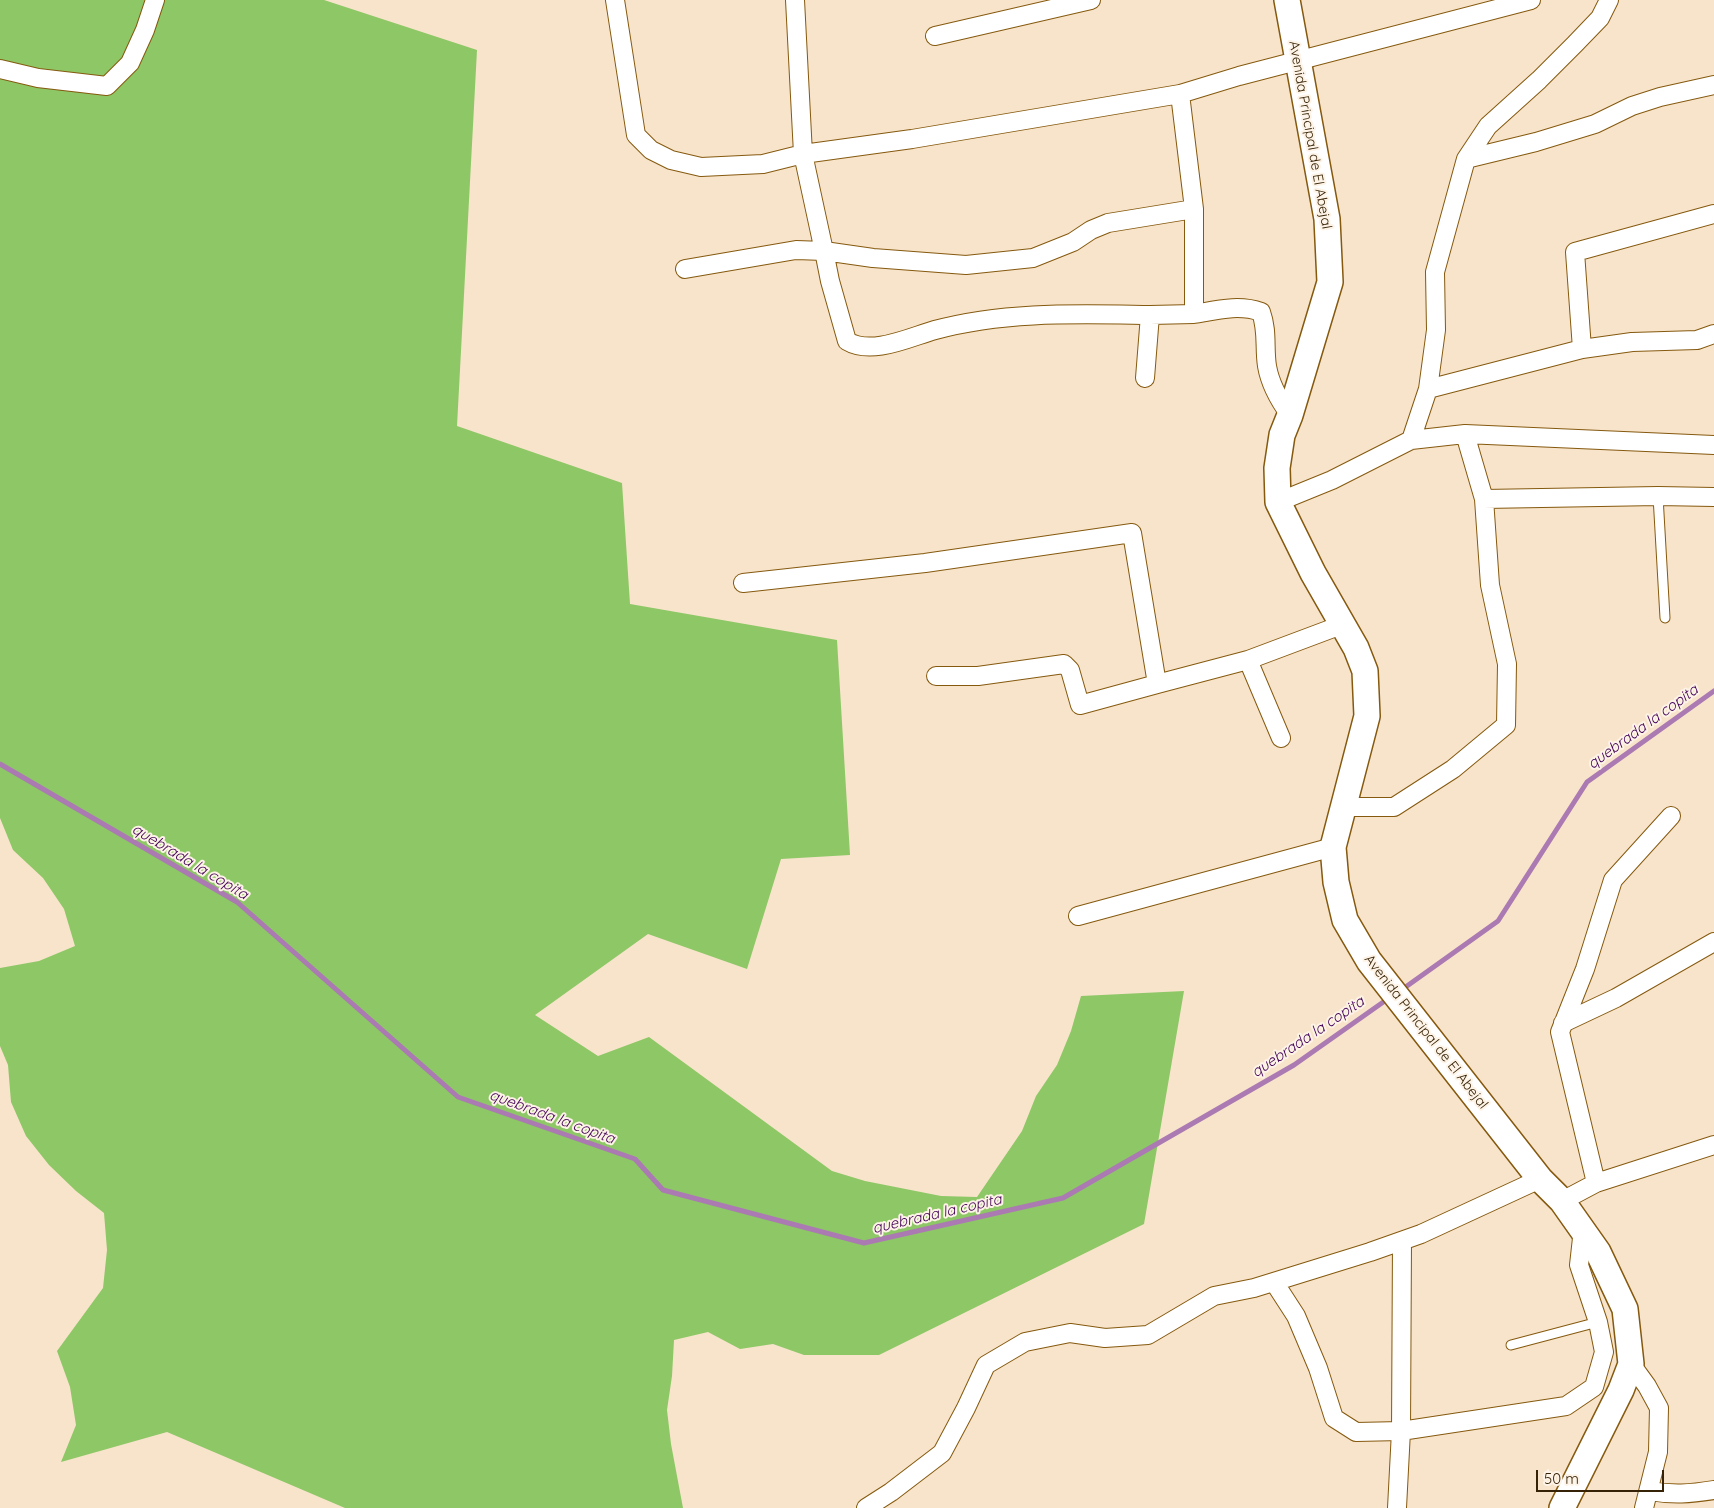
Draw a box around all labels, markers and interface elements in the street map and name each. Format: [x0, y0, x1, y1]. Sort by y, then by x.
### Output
street label: Avenida Principal de El Abejal [1285, 39, 1335, 231]
water label: quebrada la copita [1584, 681, 1702, 773]
water label: quebrada la copita [129, 820, 251, 904]
street label: Avenida Principal de El Abejal [1361, 952, 1491, 1112]
water label: quebrada la copita [1248, 993, 1368, 1081]
water label: quebrada la copita [487, 1086, 617, 1148]
water label: quebrada la copita [871, 1190, 1003, 1238]
scale bar [1539, 1460, 1666, 1492]
text: 50 m [1544, 1469, 1579, 1488]

